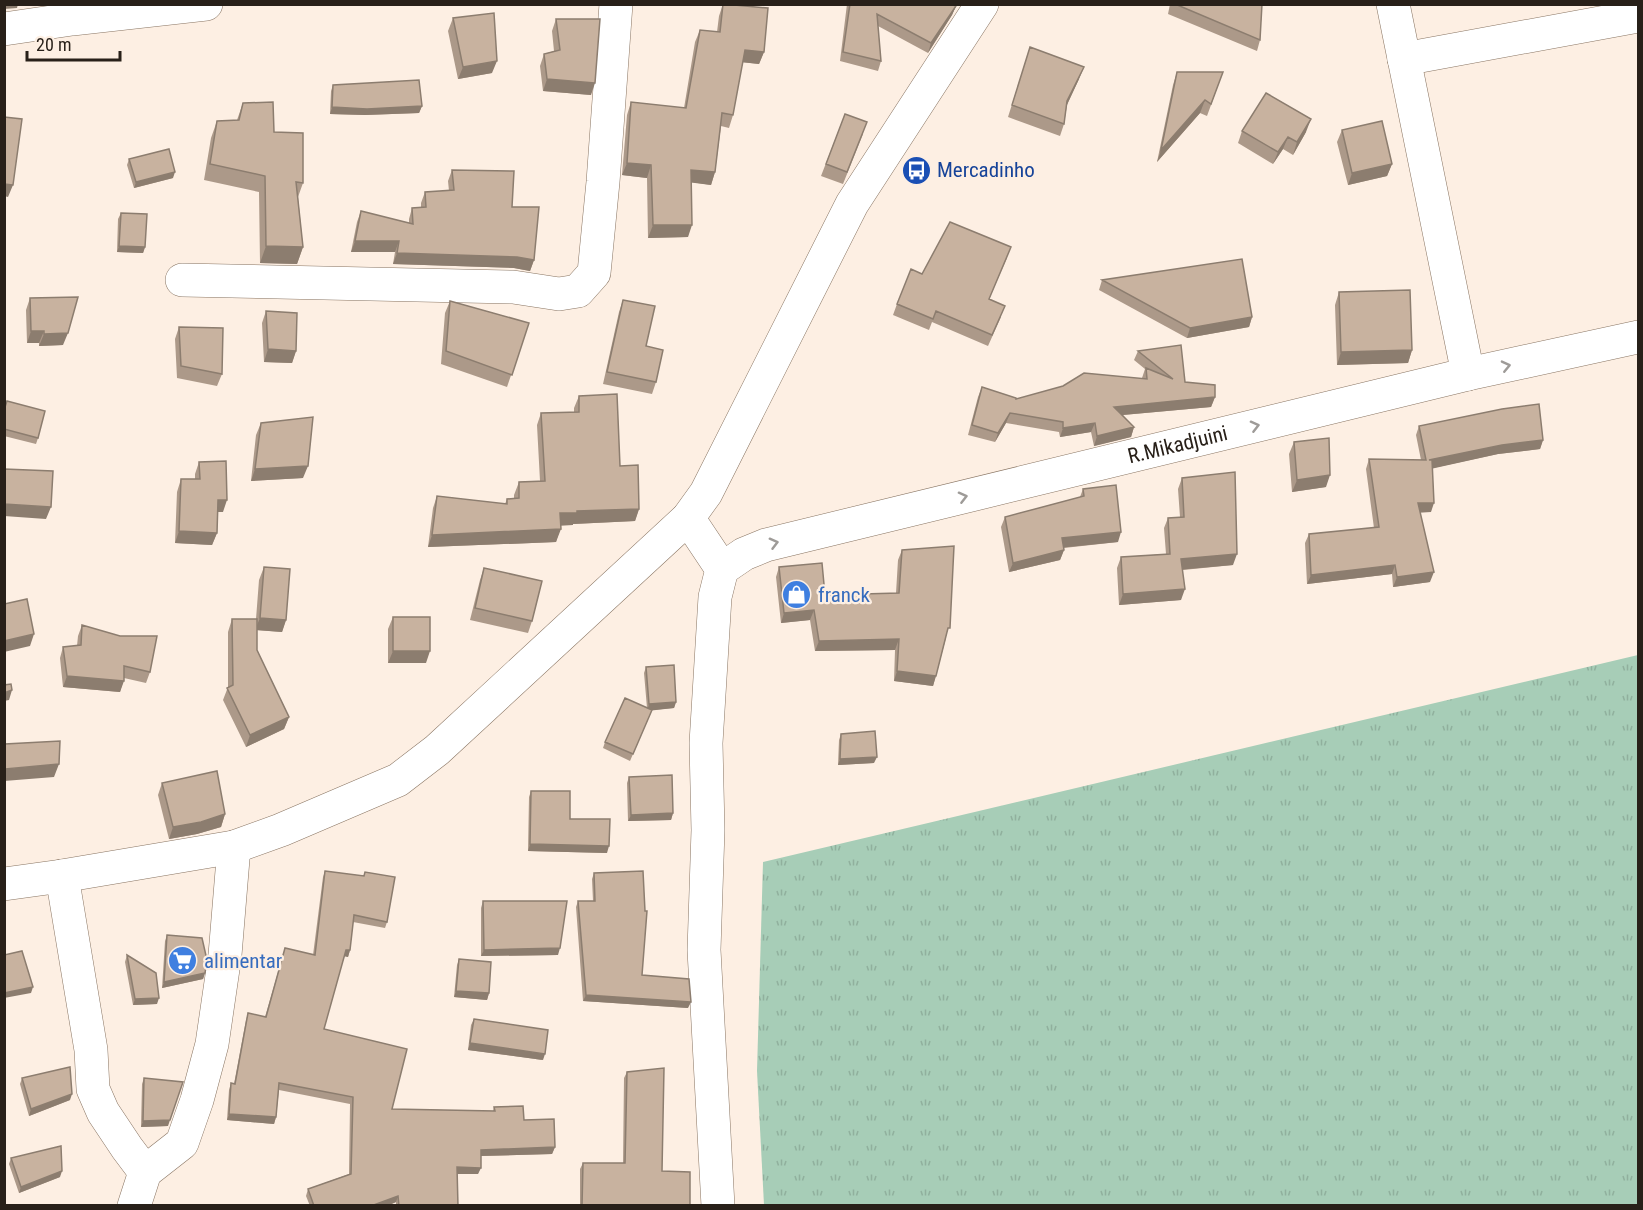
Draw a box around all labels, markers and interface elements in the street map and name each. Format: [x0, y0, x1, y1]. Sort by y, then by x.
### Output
scale bar [27, 24, 120, 62]
text: 20 m [36, 34, 71, 55]
bus stop icon: Mercadinho [900, 154, 932, 186]
place label: Mercadinho [937, 158, 1035, 182]
one-way arrow [1500, 360, 1510, 373]
street label: R.Mikadjuini [1125, 421, 1230, 468]
one-way arrow [1249, 421, 1259, 434]
one-way arrow [958, 491, 968, 504]
one-way arrow [768, 538, 778, 550]
shop icon: franck [781, 579, 813, 611]
place label: franck [818, 583, 871, 607]
supermarket icon: alimentar [167, 945, 199, 977]
place label: alimentar [204, 949, 282, 973]

